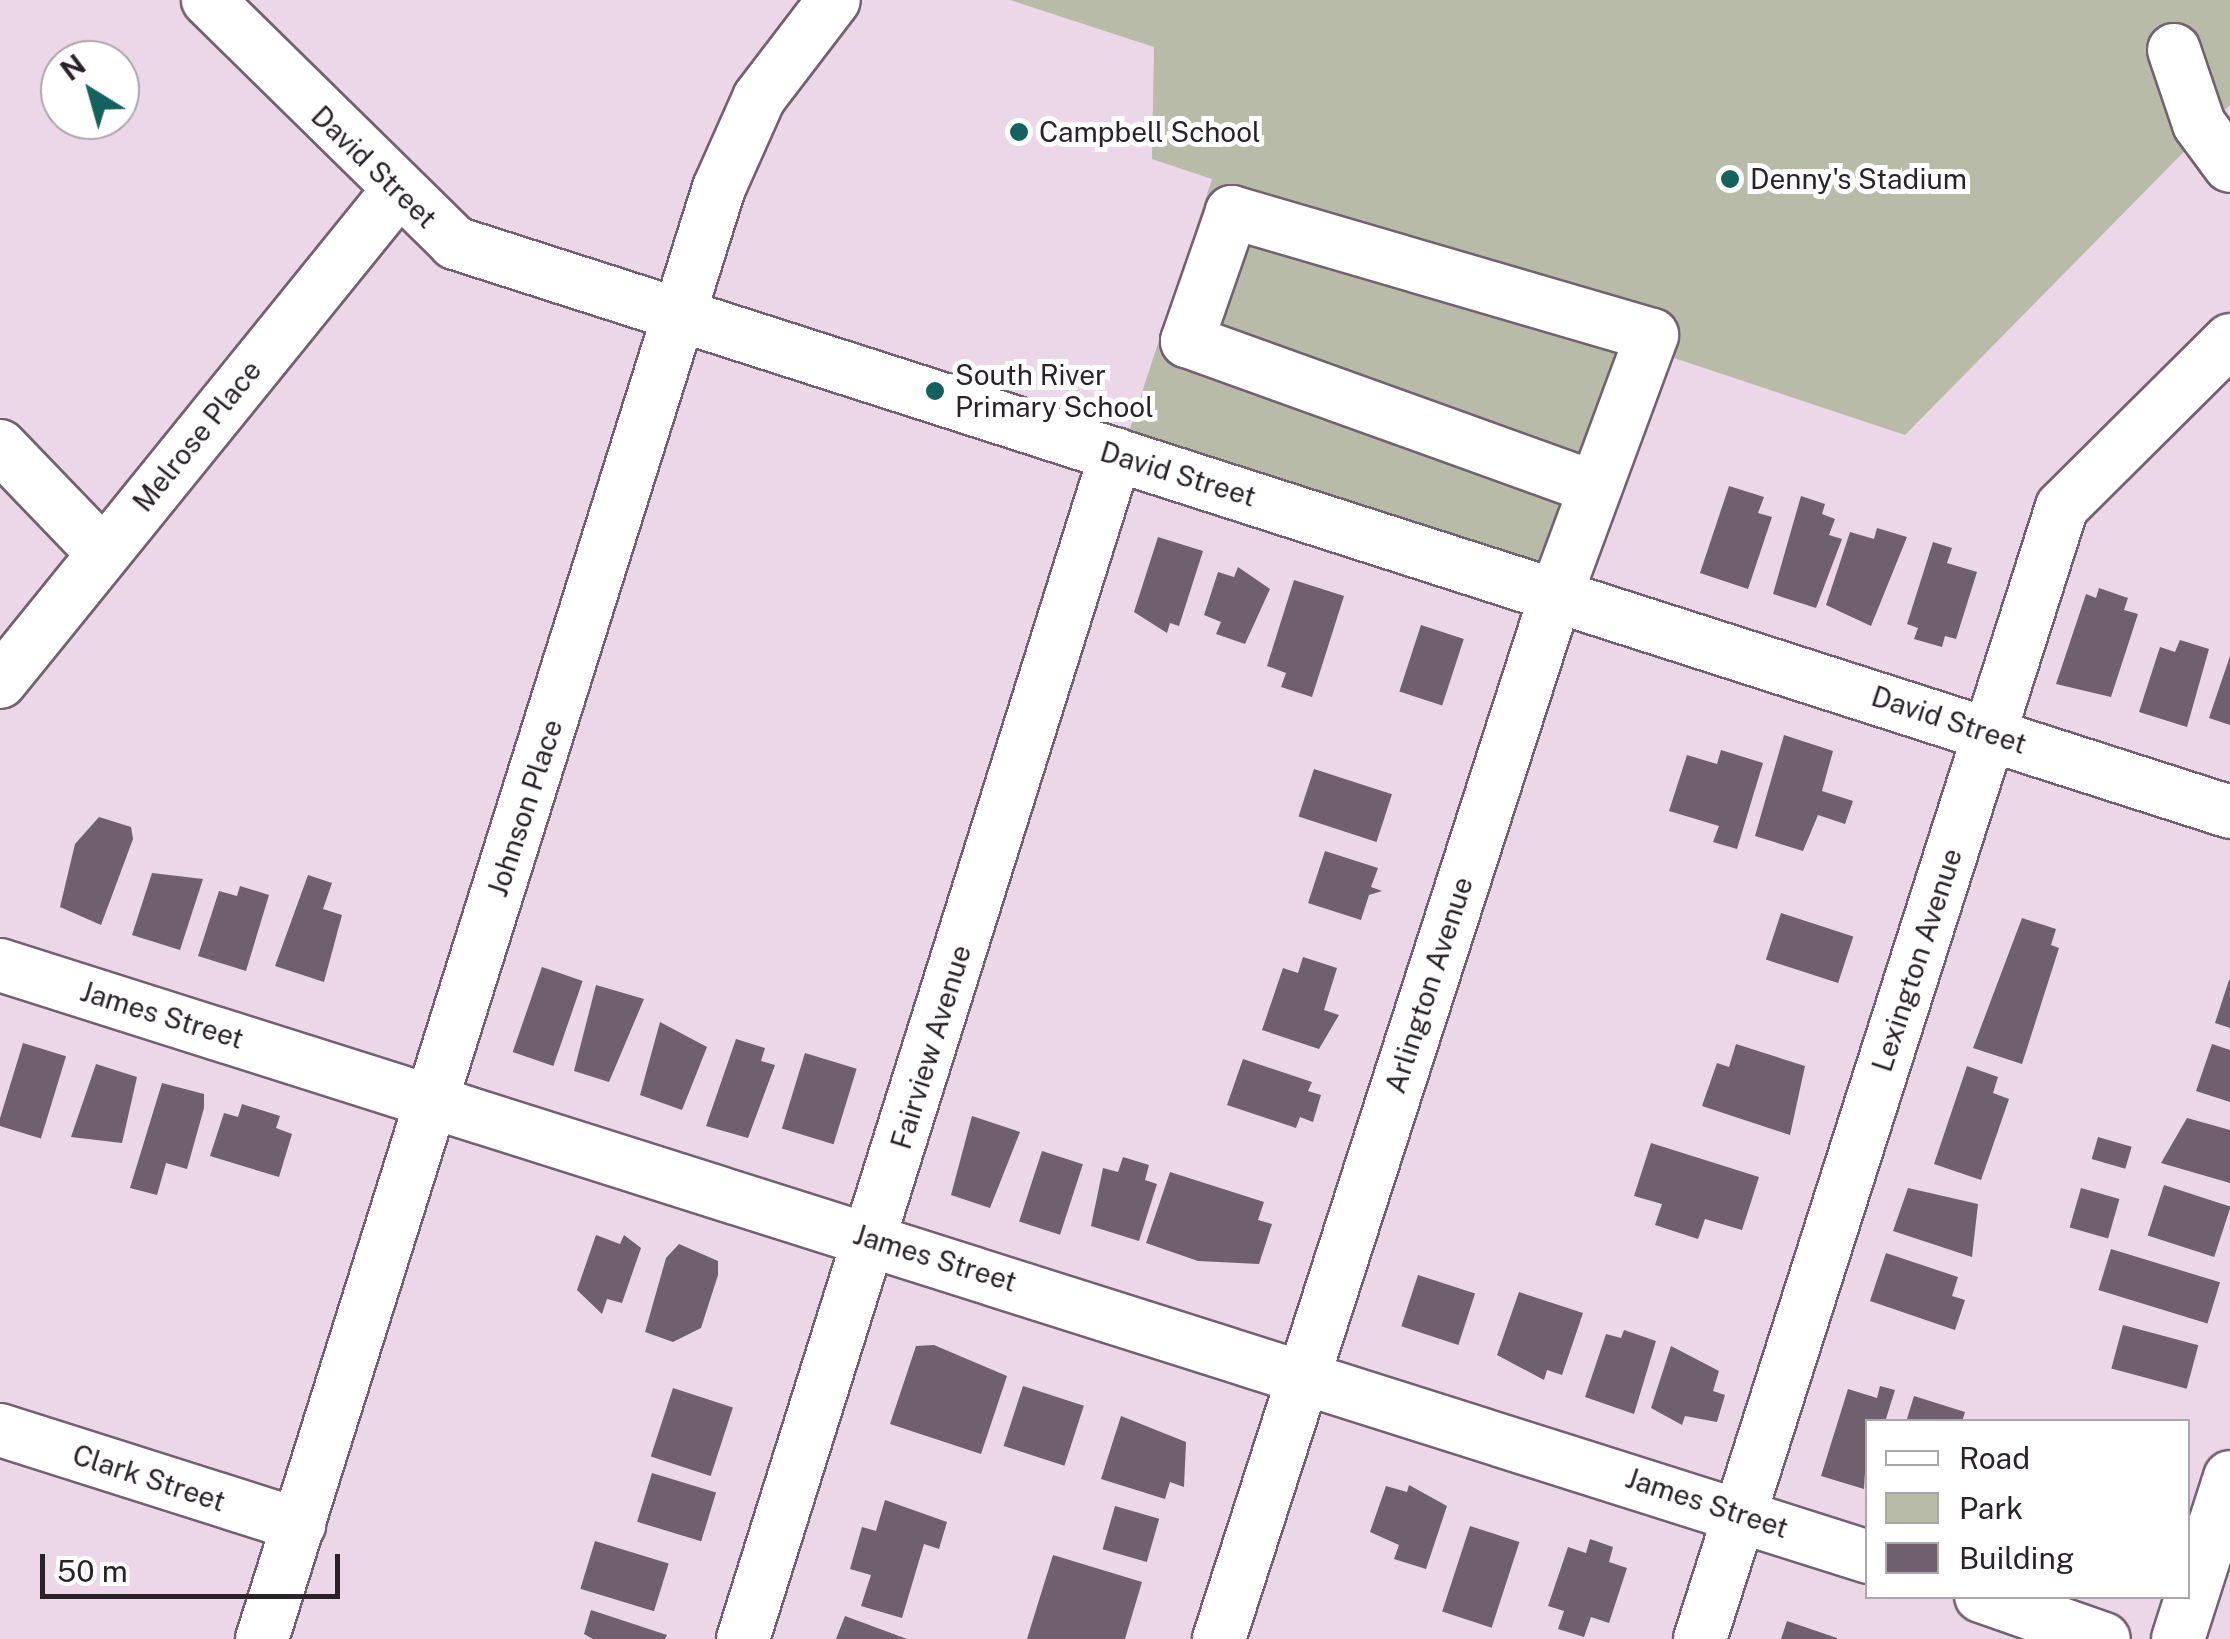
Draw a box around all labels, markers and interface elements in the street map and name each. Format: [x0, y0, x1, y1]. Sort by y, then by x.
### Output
north arrow [40, 40, 140, 140]
text: N [54, 47, 92, 87]
street label: David Street [305, 99, 443, 235]
place label: Campbell School [1039, 115, 1260, 149]
marker: Campbell School [1008, 121, 1030, 143]
place label: Denny's Stadium [1750, 162, 1967, 196]
marker: Denny's Stadium [1719, 168, 1741, 190]
street label: Melrose Place [126, 354, 268, 518]
place label: South River Primary School [955, 358, 1154, 424]
marker: South River Primary School [924, 380, 946, 402]
street label: David Street [1096, 434, 1260, 514]
street label: David Street [1867, 679, 2031, 761]
street label: Johnson Place [481, 715, 569, 901]
street label: Lexington Avenue [1865, 844, 1969, 1076]
street label: Arlington Avenue [1378, 873, 1480, 1097]
street label: Fairview Avenue [884, 941, 978, 1153]
street label: James Street [76, 974, 248, 1056]
street label: James Street [849, 1217, 1021, 1299]
legend [1865, 1419, 2190, 1599]
street label: Clark Street [69, 1438, 229, 1518]
text: Road [1959, 1440, 2030, 1476]
street label: James Street [1621, 1461, 1793, 1545]
text: Park [1959, 1490, 2023, 1526]
scale bar [45, 1534, 345, 1596]
text: Building [1959, 1540, 2074, 1576]
text: 50 m [57, 1553, 128, 1589]

